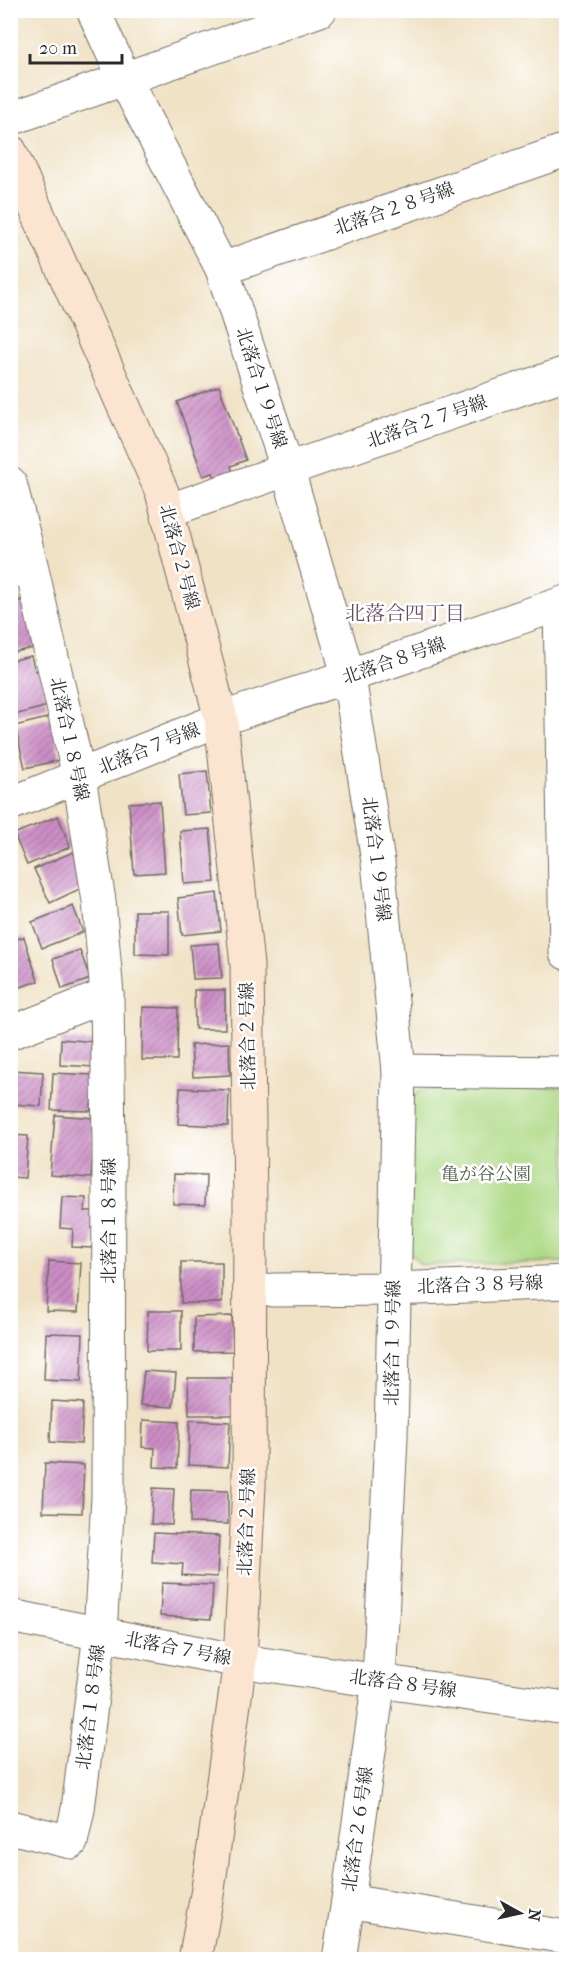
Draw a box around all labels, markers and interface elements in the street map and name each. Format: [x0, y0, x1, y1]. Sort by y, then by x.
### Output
scale bar [30, 27, 122, 65]
text: 20 m [39, 38, 77, 59]
street label: 北落合２８号線 [331, 179, 457, 239]
street label: 北落合１９号線 [232, 325, 290, 451]
street label: 北落合２７号線 [364, 392, 490, 452]
street label: 北落合２号線 [155, 502, 203, 612]
district label: 北落合四丁目 [345, 602, 465, 625]
street label: 北落合８号線 [340, 633, 448, 689]
street label: 北落合１８号線 [46, 675, 92, 803]
street label: 北落合７号線 [95, 719, 203, 779]
street label: 北落合１９号線 [358, 795, 394, 923]
street label: 北落合２号線 [237, 982, 259, 1090]
street label: 北落合１８号線 [99, 1158, 120, 1284]
park label: 亀が谷公園 [441, 1164, 531, 1185]
street label: 北落合３８号線 [417, 1272, 543, 1298]
street label: 北落合１９号線 [381, 1280, 405, 1406]
street label: 北落合２号線 [235, 1468, 259, 1576]
street label: 北落合７号線 [123, 1628, 233, 1670]
street label: 北落合１８号線 [73, 1643, 109, 1771]
street label: 北落合８号線 [348, 1666, 458, 1702]
street label: 北落合２６号線 [339, 1765, 377, 1893]
north arrow [490, 1883, 550, 1943]
text: N [524, 1908, 545, 1923]

